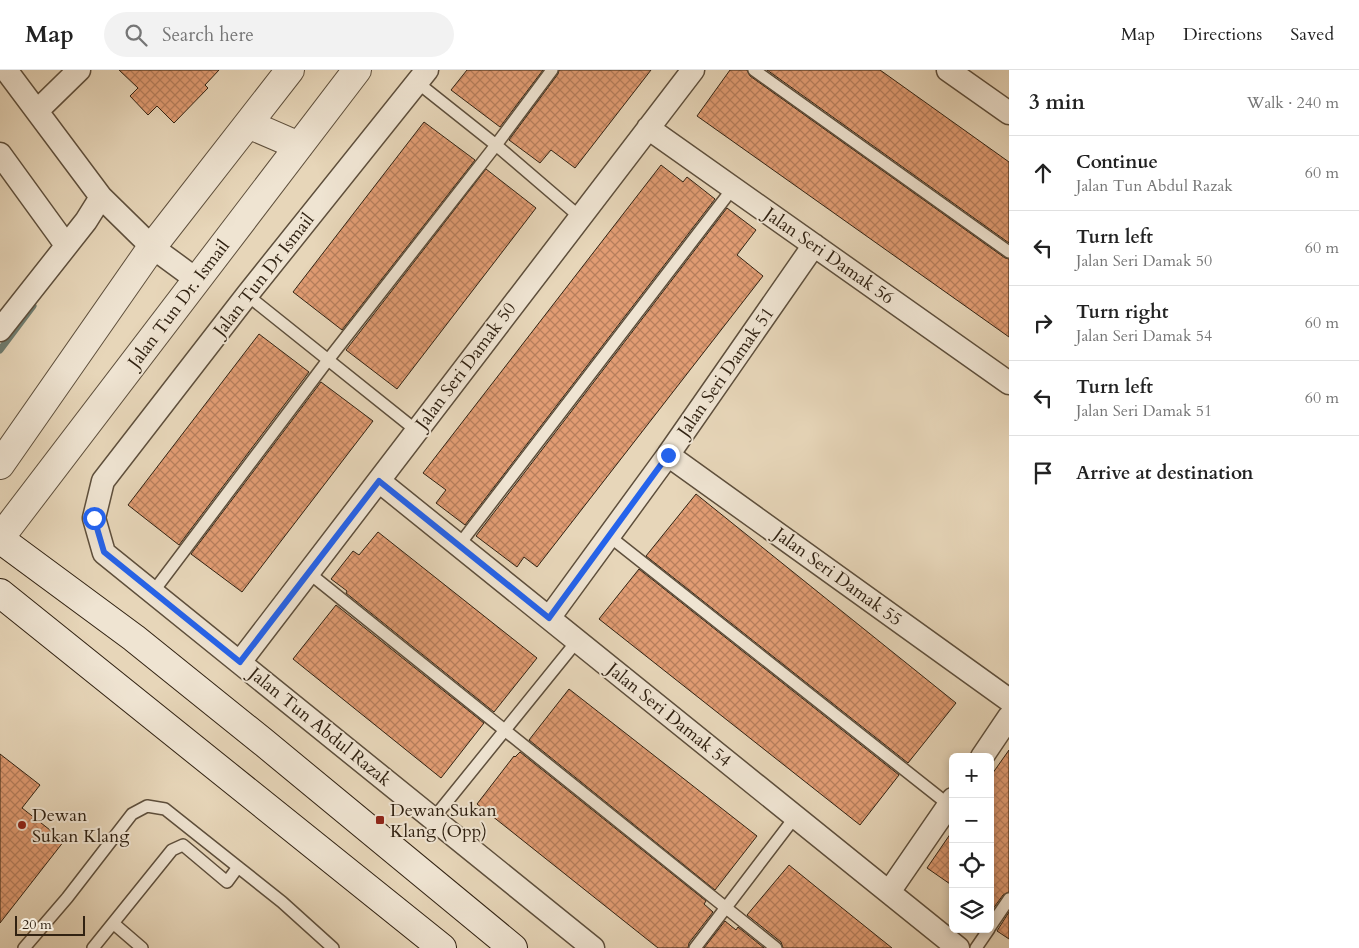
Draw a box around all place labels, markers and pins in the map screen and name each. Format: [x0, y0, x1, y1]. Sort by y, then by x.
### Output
place label: Dewan Sukan Klang (Opp) [390, 798, 497, 844]
place label: Dewan Sukan Klang [32, 803, 130, 849]
marker: Dewan Sukan Klang (Opp) [374, 814, 386, 826]
marker: Dewan Sukan Klang [16, 819, 28, 831]

